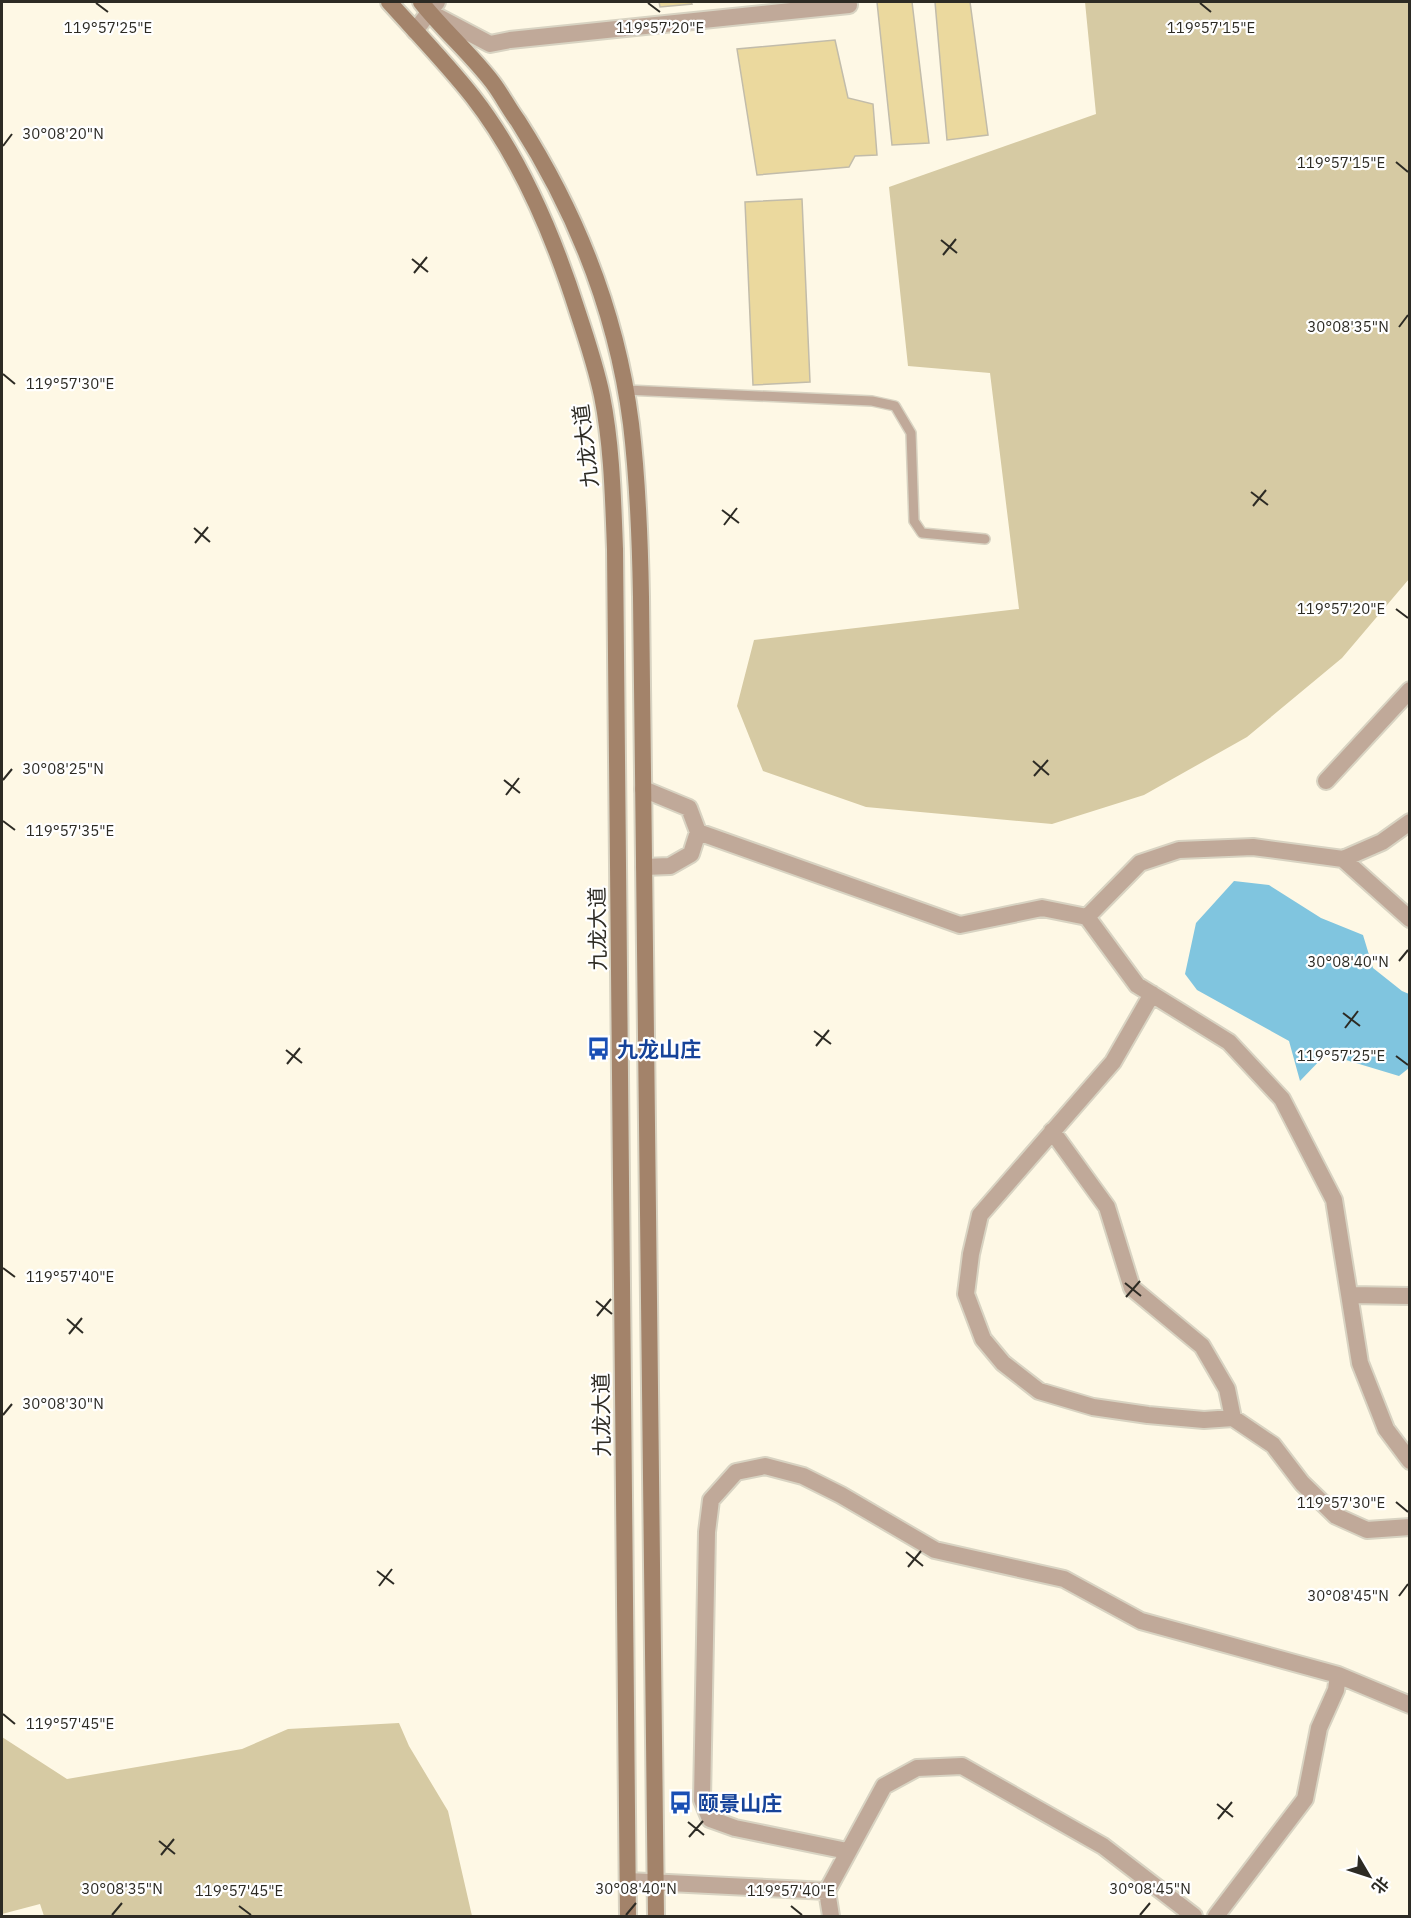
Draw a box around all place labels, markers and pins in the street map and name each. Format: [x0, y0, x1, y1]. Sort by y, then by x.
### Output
place label: 九龙山庄 [617, 1035, 701, 1063]
bus stop icon: 九龙山庄 [586, 1036, 612, 1062]
place label: 颐景山庄 [698, 1789, 782, 1817]
bus stop icon: 颐景山庄 [667, 1790, 693, 1816]

